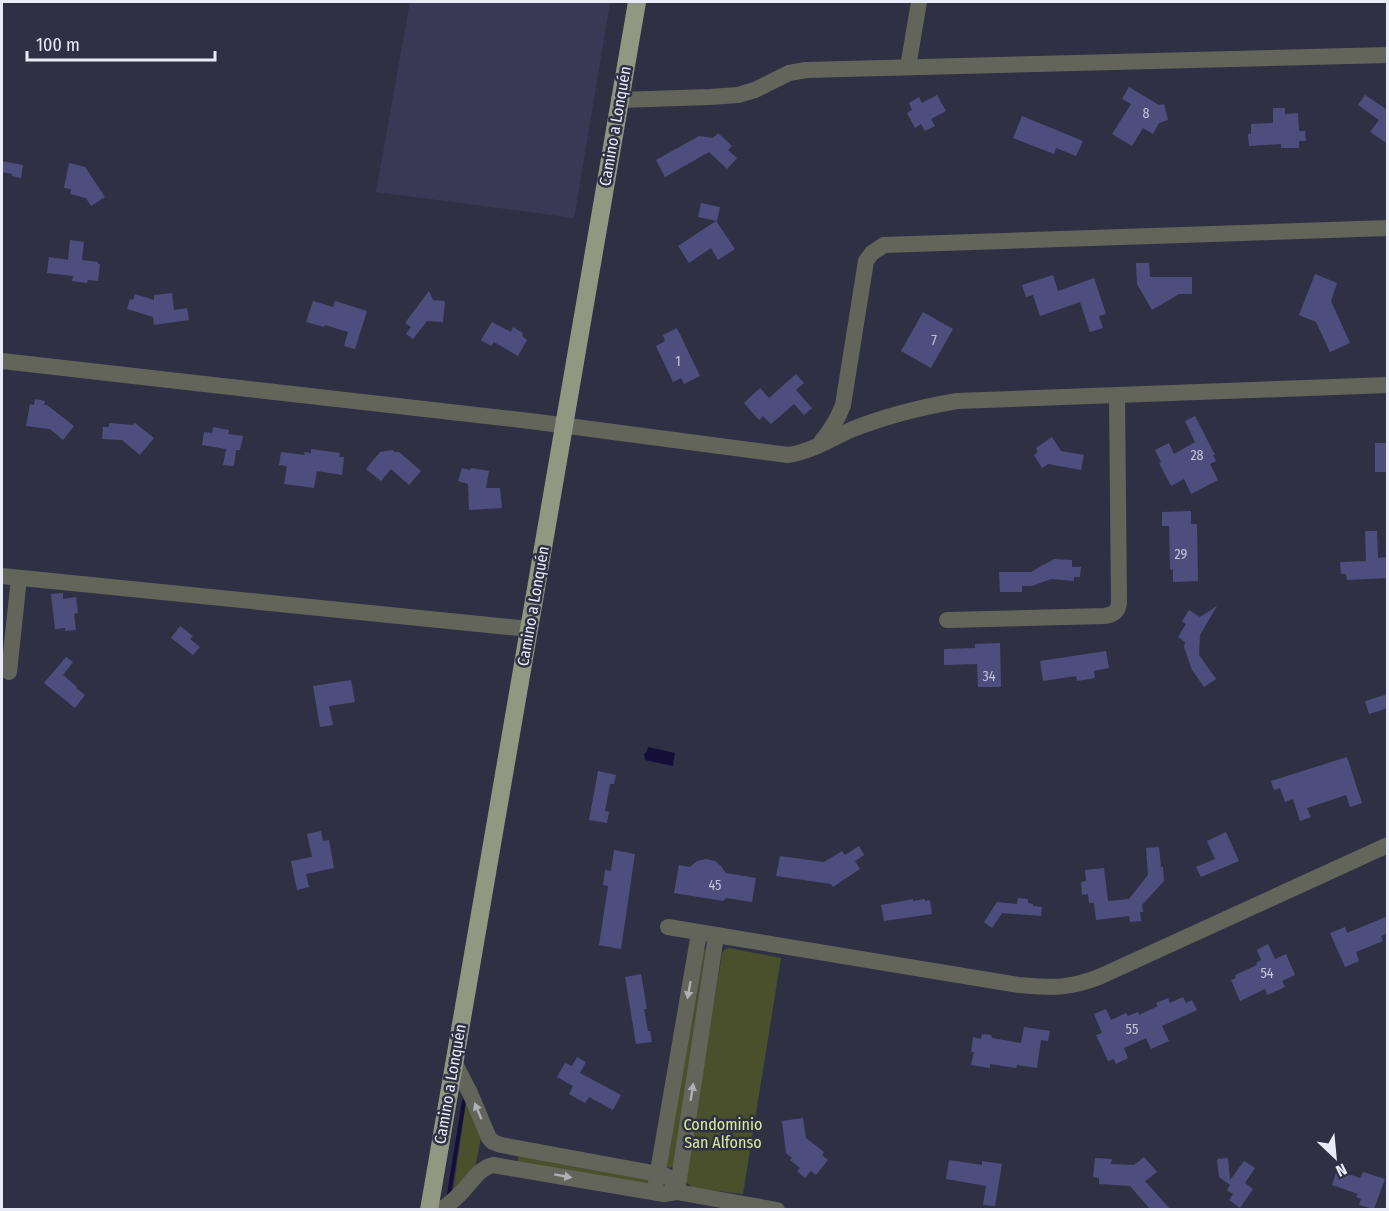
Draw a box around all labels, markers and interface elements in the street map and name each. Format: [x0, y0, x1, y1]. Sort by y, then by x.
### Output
scale bar [27, 24, 214, 62]
text: 100 m [36, 34, 80, 56]
street label: Camino a Lonquén [595, 65, 635, 187]
house number: 8 [1143, 105, 1150, 122]
house number: 7 [931, 332, 937, 349]
house number: 1 [675, 353, 681, 370]
house number: 28 [1190, 447, 1204, 464]
street label: Camino a Lonquén [513, 545, 553, 667]
house number: 29 [1175, 546, 1188, 563]
house number: 34 [982, 668, 996, 685]
house number: 45 [708, 877, 722, 894]
house number: 54 [1260, 965, 1274, 982]
one-way arrow [684, 981, 693, 1000]
house number: 55 [1126, 1021, 1138, 1038]
street label: Camino a Lonquén [430, 1023, 470, 1145]
one-way arrow [688, 1083, 697, 1102]
one-way arrow [473, 1102, 482, 1119]
park label: Condominio San Alfonso [684, 1115, 762, 1152]
north arrow [1305, 1127, 1365, 1187]
text: N [1333, 1159, 1350, 1181]
one-way arrow [554, 1172, 573, 1181]

